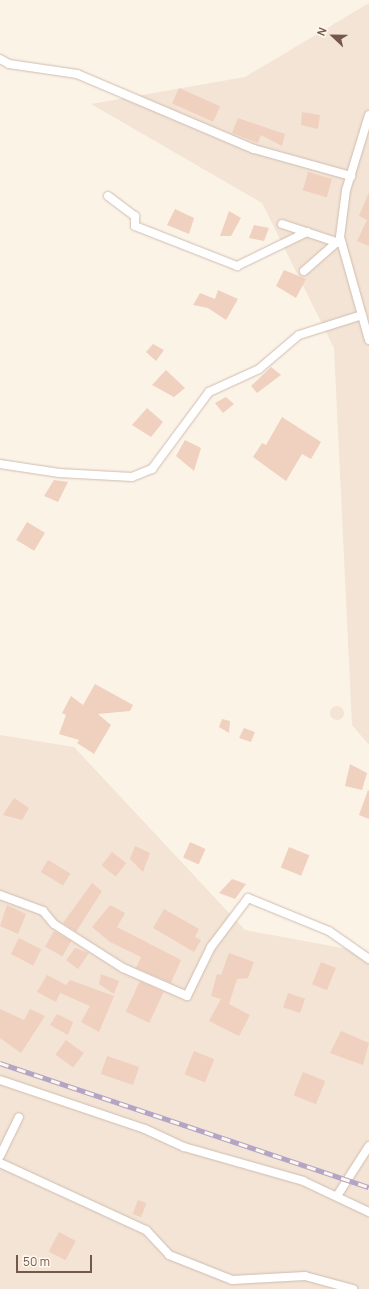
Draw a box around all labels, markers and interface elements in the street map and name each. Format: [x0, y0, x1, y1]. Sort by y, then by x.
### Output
north arrow [313, 16, 353, 56]
text: N [313, 25, 330, 38]
scale bar [18, 1247, 94, 1273]
text: 50 m [23, 1253, 50, 1270]

